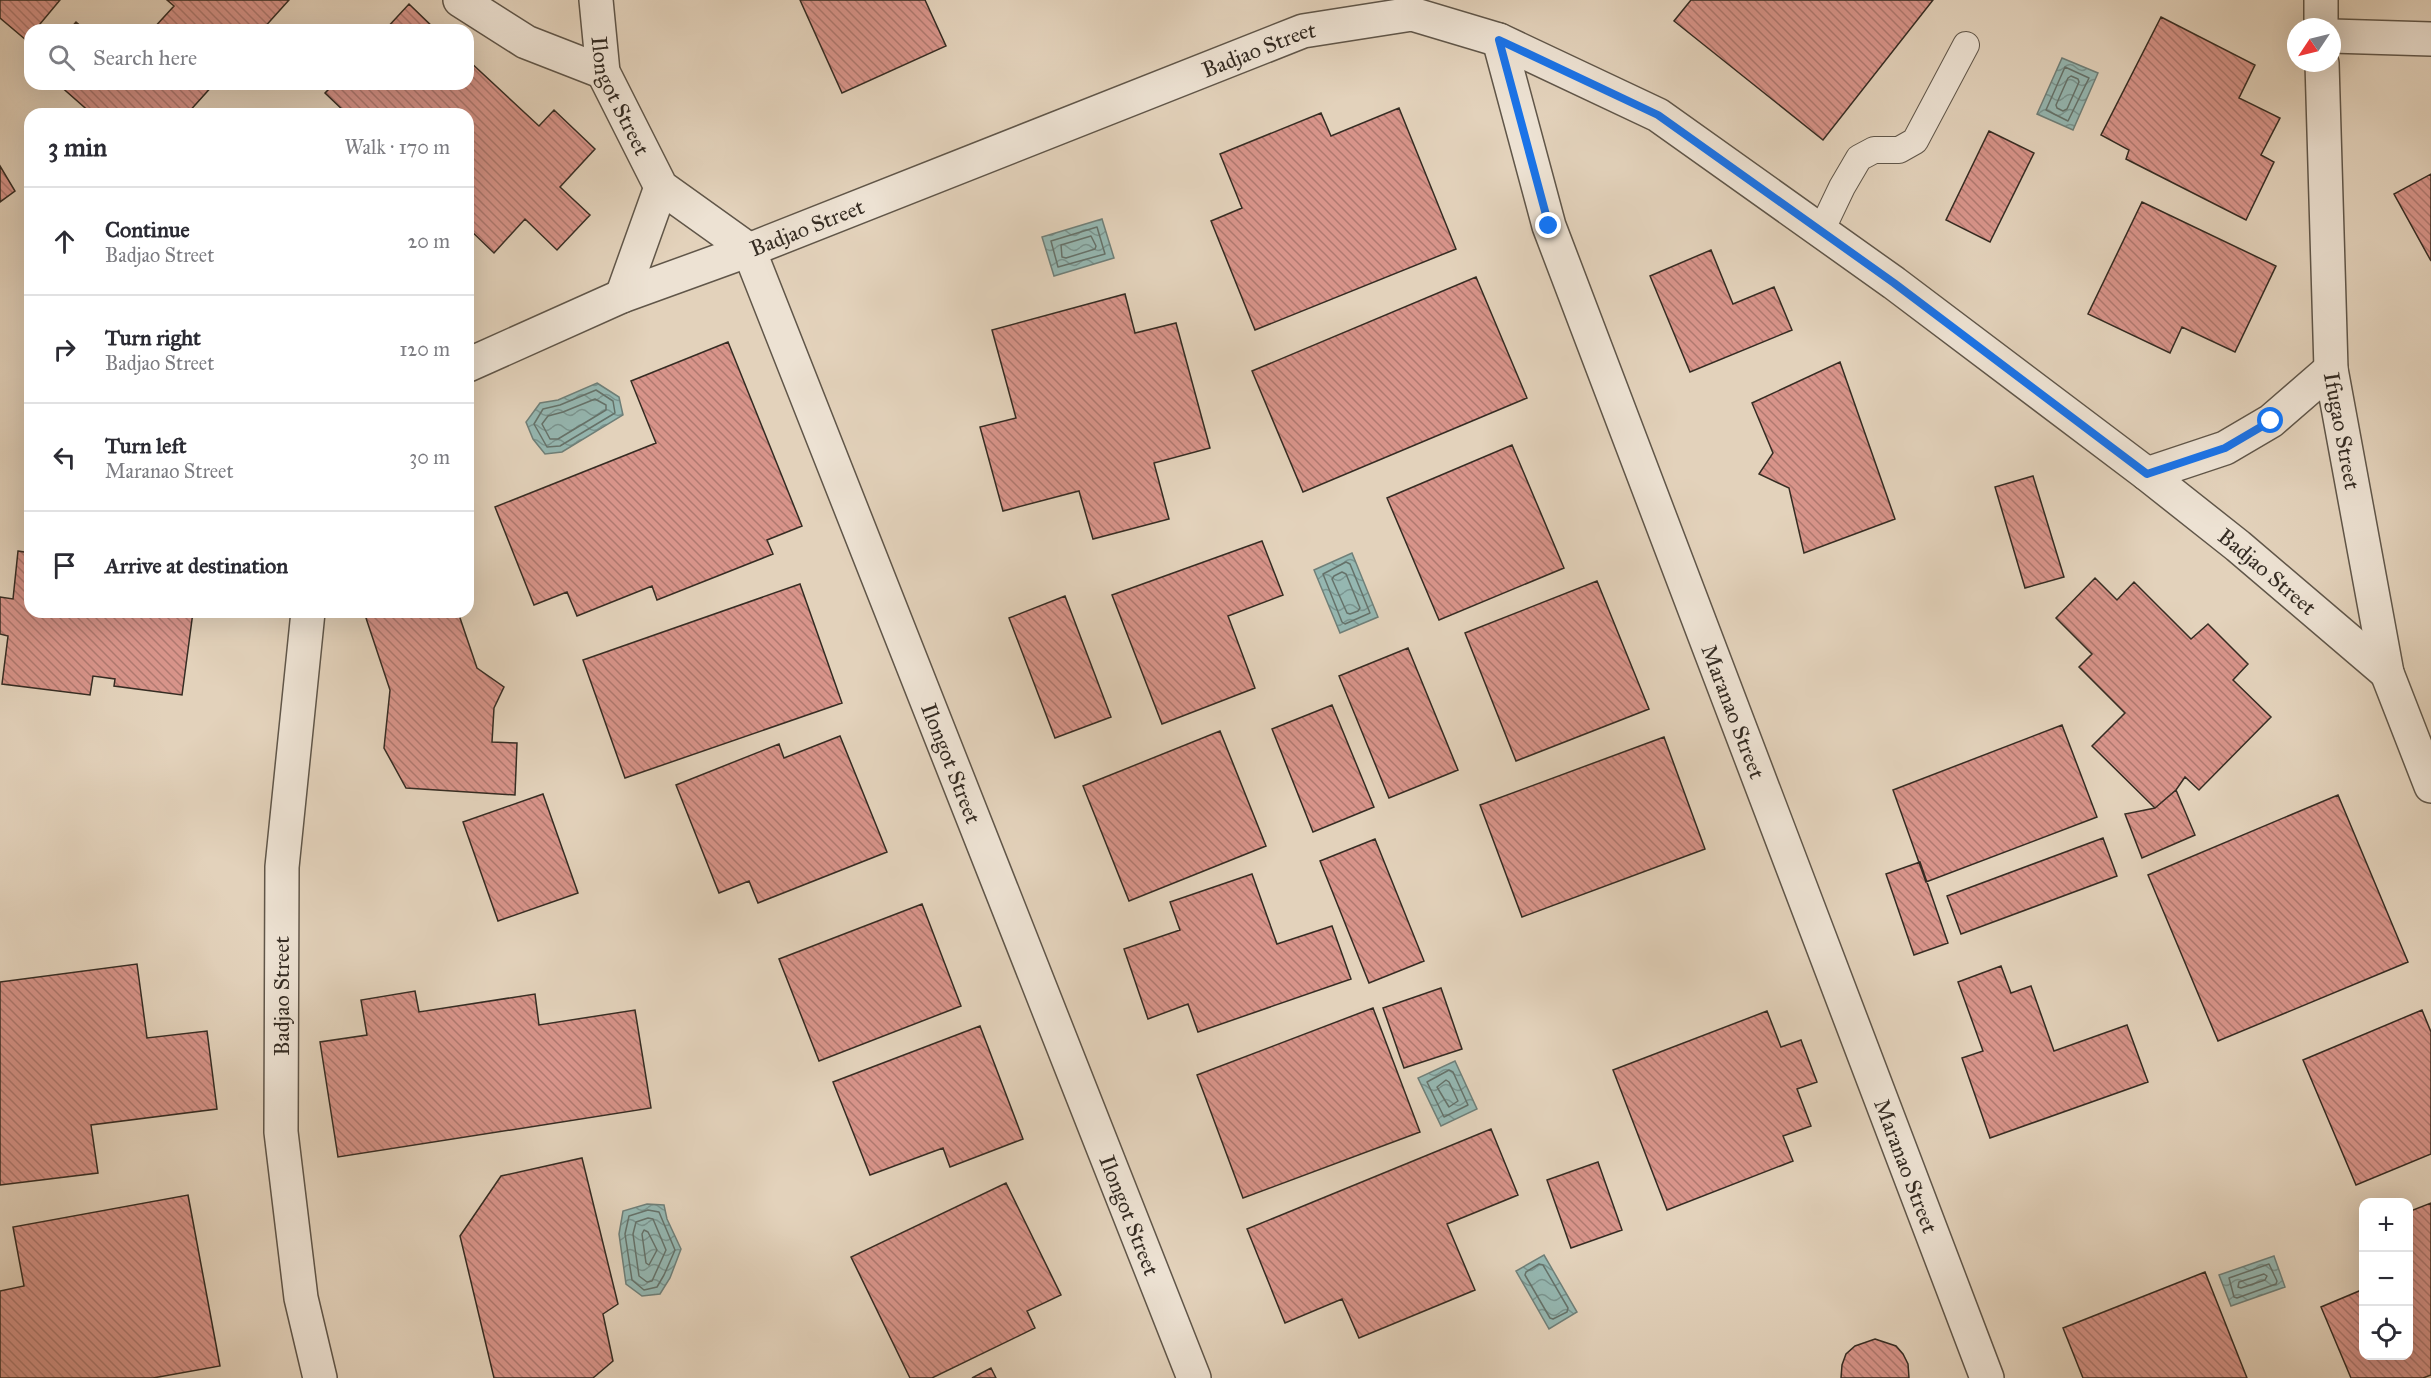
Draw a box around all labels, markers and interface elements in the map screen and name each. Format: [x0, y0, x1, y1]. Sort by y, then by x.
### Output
street label: Badjao Street [1198, 16, 1318, 84]
north arrow [2287, 18, 2341, 72]
search box [24, 24, 474, 90]
street label: Ilongot Street [586, 35, 656, 160]
icon: search [45, 41, 78, 74]
text: Search here [93, 44, 197, 71]
text: 3 min [48, 131, 107, 163]
text: Walk · 170 m [345, 135, 450, 159]
street label: Badjao Street [746, 193, 868, 262]
route end [1535, 212, 1561, 238]
text: Continue [105, 216, 190, 243]
icon: ahead [48, 225, 81, 258]
text: 20 m [407, 229, 450, 253]
text: Badjao Street [105, 243, 214, 267]
text: Turn right [105, 324, 201, 351]
icon: right [48, 333, 81, 366]
text: 120 m [399, 337, 450, 361]
text: Badjao Street [105, 351, 214, 375]
street label: Ifugao Street [2318, 370, 2366, 492]
route start [2257, 407, 2283, 433]
text: Turn left [105, 432, 187, 459]
icon: left [48, 441, 81, 474]
text: 30 m [409, 445, 450, 469]
text: Maranao Street [105, 459, 234, 483]
street label: Badjao Street [2213, 523, 2322, 621]
icon: arrive [48, 549, 81, 582]
text: Arrive at destination [105, 552, 288, 579]
street label: Maranao Street [1695, 641, 1771, 783]
street label: Ilongot Street [915, 699, 987, 828]
street label: Badjao Street [268, 936, 295, 1056]
street label: Maranao Street [1868, 1095, 1944, 1237]
street label: Ilongot Street [1093, 1151, 1165, 1280]
map controls [2359, 1198, 2413, 1360]
button: + [2359, 1198, 2413, 1252]
button: − [2359, 1252, 2413, 1306]
button: locate [2359, 1306, 2413, 1360]

